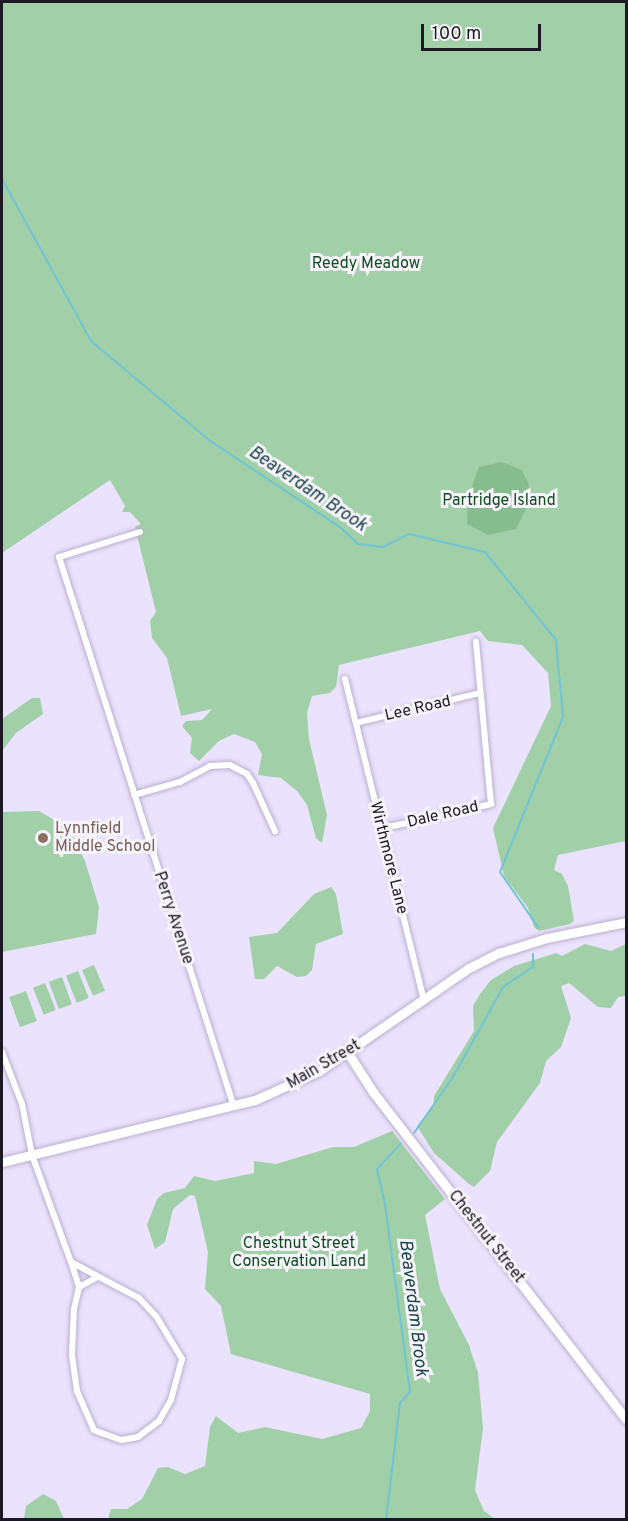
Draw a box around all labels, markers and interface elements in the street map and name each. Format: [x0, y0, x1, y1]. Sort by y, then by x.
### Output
scale bar [424, 12, 544, 50]
text: 100 m [432, 23, 481, 46]
park label: Reedy Meadow [312, 254, 420, 274]
water label: Beaverdam Brook [244, 442, 370, 538]
park label: Partridge Island [442, 491, 556, 511]
street label: Lee Road [383, 692, 453, 726]
street label: Dale Road [405, 797, 481, 833]
street label: Wirthmore Lane [365, 800, 411, 916]
place label: Lynnfield Middle School [55, 819, 155, 857]
marker: Lynnfield Middle School [36, 831, 50, 845]
street label: Perry Avenue [149, 869, 197, 967]
street label: Main Street [284, 1036, 364, 1094]
street label: Chestnut Street [444, 1187, 528, 1287]
park label: Chestnut Street Conservation Land [232, 1234, 366, 1272]
water label: Beaverdam Brook [393, 1238, 431, 1378]

